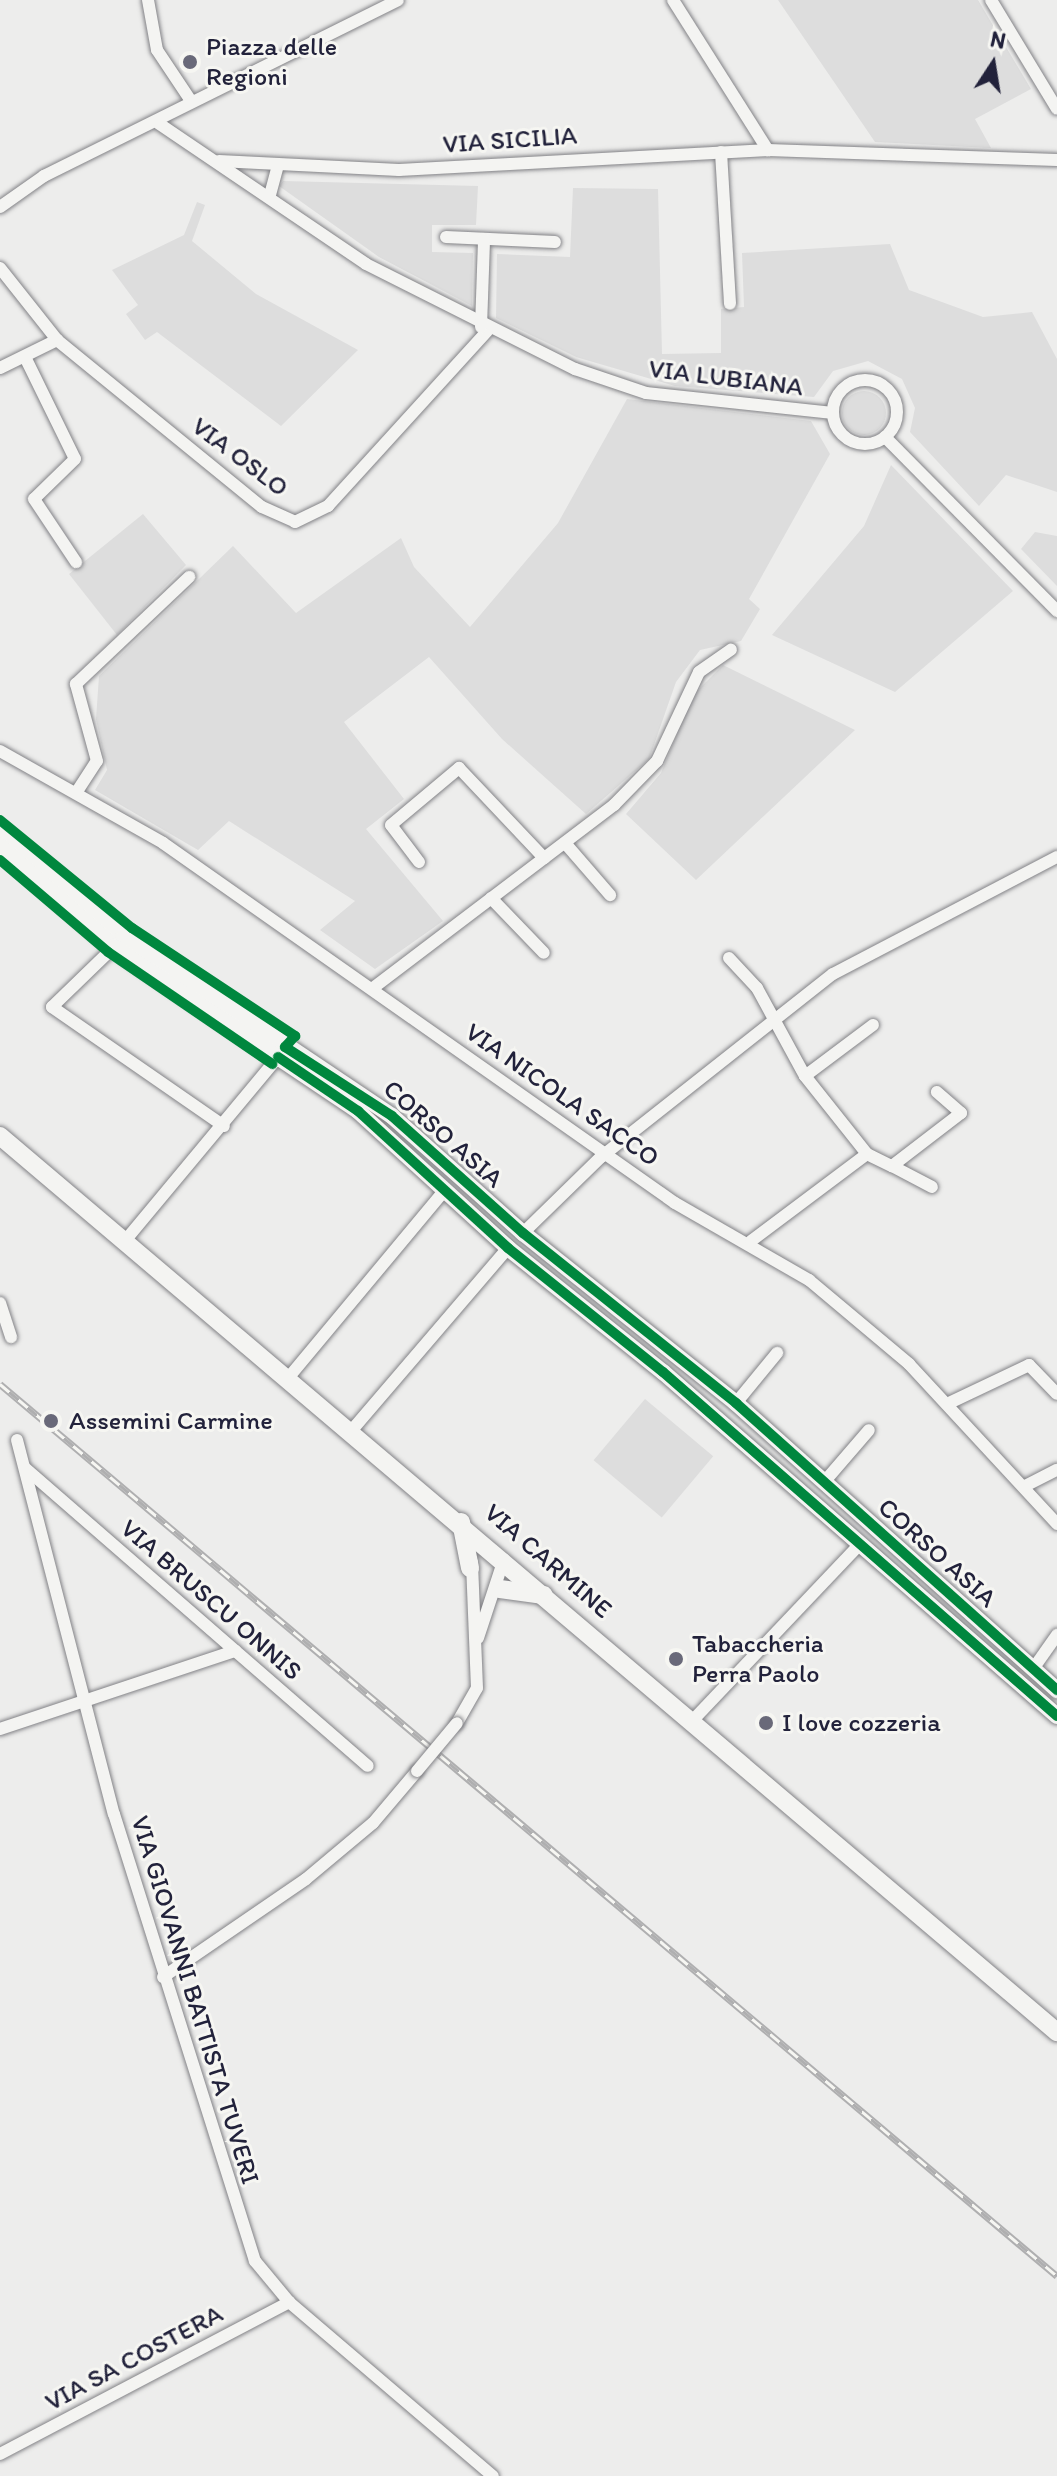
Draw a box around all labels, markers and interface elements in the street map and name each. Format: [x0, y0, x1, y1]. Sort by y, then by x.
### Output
north arrow [953, 24, 1033, 104]
text: N [988, 25, 1008, 55]
place label: Piazza delle Regioni [206, 31, 337, 92]
marker: Piazza delle Regioni [181, 53, 199, 71]
street label: VIA SICILIA [442, 120, 578, 160]
street label: VIA LUBIANA [649, 353, 803, 403]
street label: VIA OSLO [186, 411, 294, 503]
street label: VIA NICOLA SACCO [459, 1016, 665, 1174]
street label: CORSO ASIA [378, 1074, 508, 1194]
place label: Assemini Carmine [69, 1405, 272, 1437]
marker: Assemini Carmine [40, 1410, 62, 1432]
street label: CORSO ASIA [872, 1493, 1002, 1613]
street label: VIA CARMINE [479, 1498, 617, 1624]
street label: VIA BRUSCU ONNIS [115, 1514, 307, 1686]
place label: Tabaccheria Perra Paolo [692, 1628, 824, 1690]
marker: Tabaccheria Perra Paolo [667, 1650, 685, 1668]
place label: I love cozzeria [782, 1707, 941, 1739]
marker: I love cozzeria [757, 1714, 775, 1732]
street label: VIA GIOVANNI BATTISTA TUVERI [124, 1811, 266, 2189]
street label: VIA SA COSTERA [40, 2298, 228, 2418]

